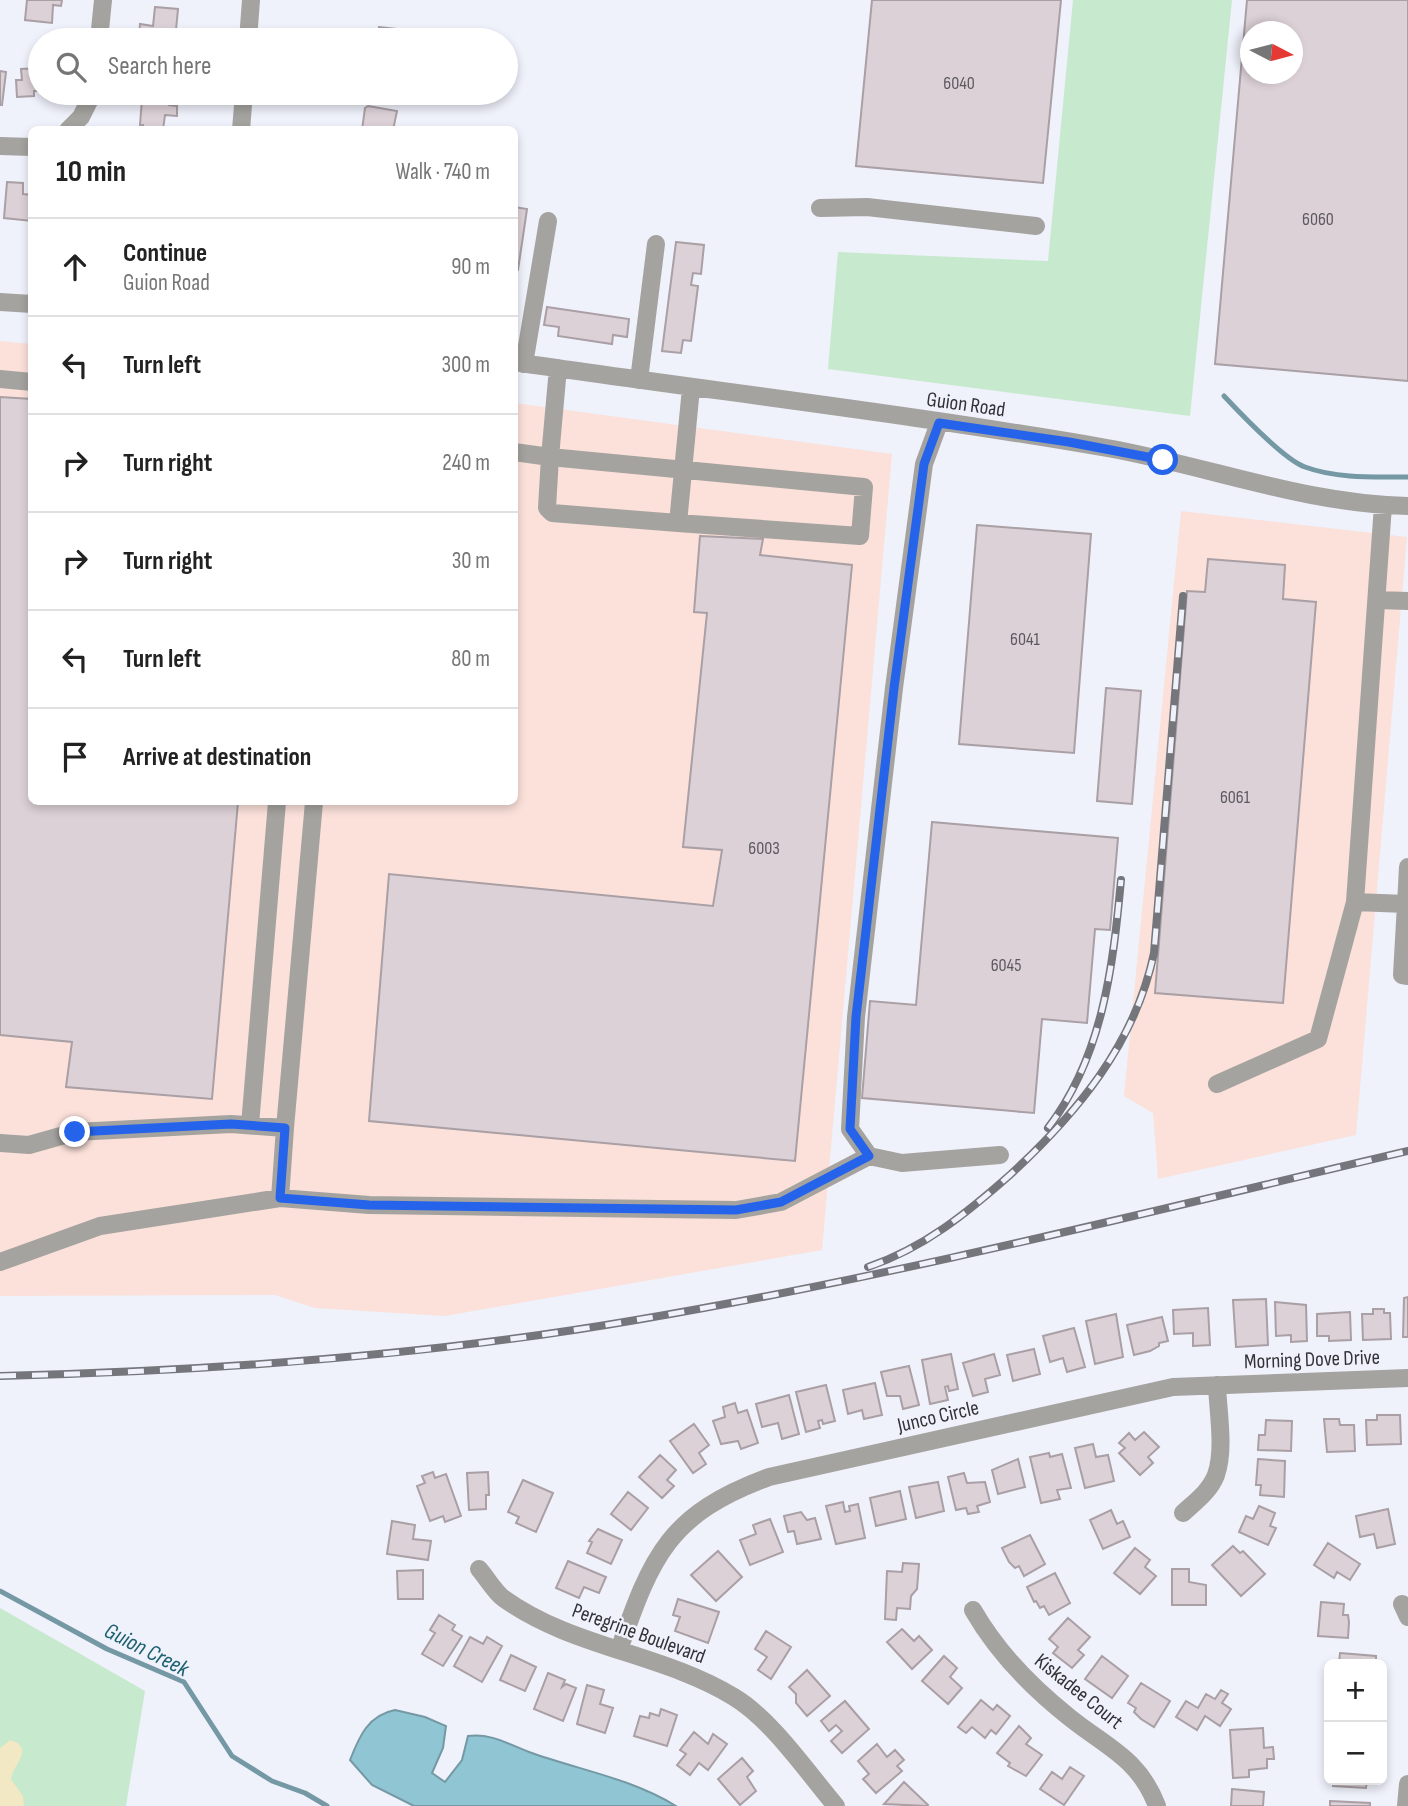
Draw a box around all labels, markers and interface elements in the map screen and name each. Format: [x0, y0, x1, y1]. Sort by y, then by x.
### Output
north arrow [1240, 21, 1303, 84]
search box [28, 28, 518, 105]
icon: search [52, 48, 90, 86]
text: Search here [108, 51, 211, 82]
house number: 6040 [943, 73, 975, 94]
text: 10 min [56, 154, 126, 190]
text: Walk · 740 m [396, 158, 490, 186]
house number: 6060 [1302, 209, 1334, 230]
text: Continue [123, 238, 207, 269]
icon: ahead [56, 248, 94, 286]
text: 90 m [451, 253, 490, 281]
text: Guion Road [123, 269, 210, 297]
icon: left [56, 346, 94, 384]
text: Turn left [123, 350, 201, 381]
text: 300 m [441, 351, 490, 379]
street label: Guion Road [925, 387, 1007, 422]
icon: right [56, 444, 94, 482]
route start [1147, 444, 1178, 475]
text: Turn right [123, 448, 212, 479]
text: 240 m [442, 449, 490, 477]
icon: right [56, 542, 94, 580]
text: Turn right [123, 546, 212, 577]
text: 30 m [452, 547, 490, 575]
house number: 6041 [1010, 629, 1041, 650]
icon: left [56, 640, 94, 678]
text: Turn left [123, 644, 201, 675]
text: 80 m [451, 645, 490, 673]
icon: arrive [56, 738, 94, 776]
text: Arrive at destination [123, 742, 311, 773]
house number: 6061 [1220, 787, 1251, 808]
house number: 6003 [748, 838, 780, 859]
house number: 6045 [991, 955, 1021, 976]
route end [59, 1116, 90, 1147]
street label: Morning Dove Drive [1244, 1345, 1380, 1374]
street label: Junco Circle [894, 1395, 981, 1438]
street label: Peregrine Boulevard [569, 1598, 709, 1669]
water label: Guion Creek [100, 1617, 195, 1684]
street label: Kiskadee Court [1030, 1648, 1128, 1735]
map controls [1324, 1659, 1387, 1785]
button: + [1324, 1659, 1387, 1722]
button: − [1324, 1722, 1387, 1785]

